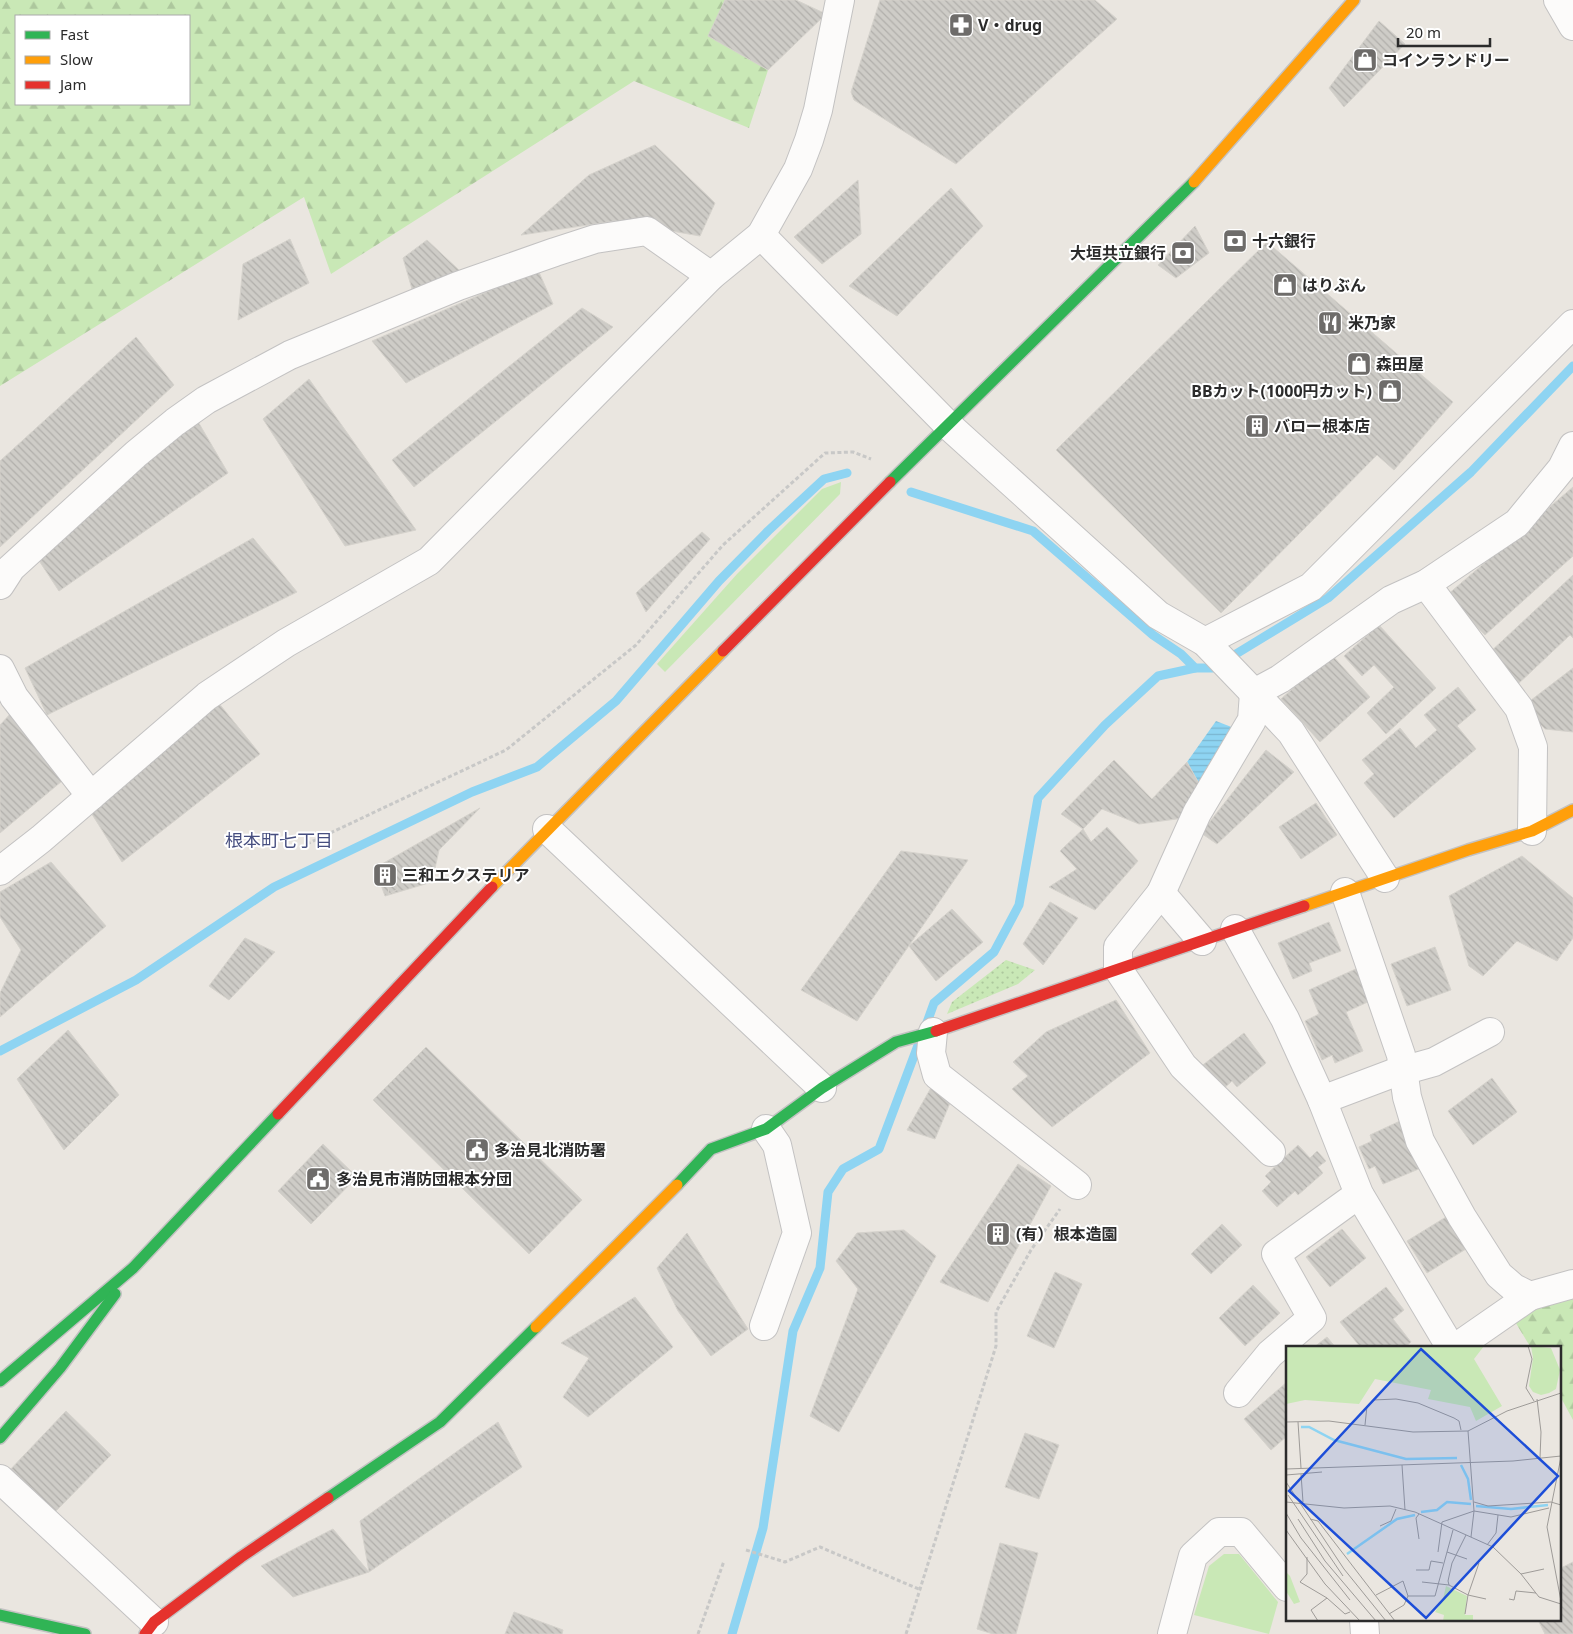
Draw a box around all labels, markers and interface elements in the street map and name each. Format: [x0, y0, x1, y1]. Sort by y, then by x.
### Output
pharmacy icon: V・drug [948, 12, 974, 38]
place label: V・drug [978, 14, 1042, 36]
legend [15, 15, 190, 105]
scale bar [1398, 15, 1490, 47]
text: 20 m [1406, 22, 1441, 42]
text: Fast [60, 24, 89, 44]
shop icon: コインランドリー [1352, 47, 1378, 73]
text: Slow [60, 49, 93, 69]
place label: コインランドリー [1382, 49, 1510, 71]
text: Jam [58, 74, 87, 94]
bank icon: 十六銀行 [1222, 228, 1248, 254]
place label: 十六銀行 [1252, 230, 1316, 252]
bank icon: 大垣共立銀行 [1170, 240, 1196, 266]
place label: 大垣共立銀行 [1070, 242, 1166, 264]
shop icon: はりぶん [1272, 272, 1298, 298]
place label: はりぶん [1302, 274, 1366, 296]
restaurant icon: 米乃家 [1317, 310, 1343, 336]
place label: 米乃家 [1348, 312, 1396, 334]
shop icon: 森田屋 [1346, 351, 1372, 377]
place label: 森田屋 [1376, 353, 1424, 375]
shop icon: BBカット(1000円カット) [1377, 378, 1403, 404]
place label: BBカット(1000円カット) [1191, 380, 1372, 402]
building icon: バロー根本店 [1244, 413, 1270, 439]
place label: バロー根本店 [1274, 415, 1370, 437]
district label: 根本町七丁目 [225, 828, 333, 852]
building icon: 三和エクステリア [372, 862, 398, 888]
place label: 三和エクステリア [402, 864, 530, 886]
public building icon: 多治見北消防署 [464, 1137, 490, 1163]
place label: 多治見北消防署 [494, 1139, 606, 1161]
public building icon: 多治見市消防団根本分団 [305, 1166, 331, 1192]
place label: 多治見市消防団根本分団 [336, 1168, 512, 1190]
building icon: (有）根本造園 [985, 1221, 1011, 1247]
place label: (有）根本造園 [1016, 1223, 1117, 1245]
inset map [1286, 1346, 1560, 1622]

